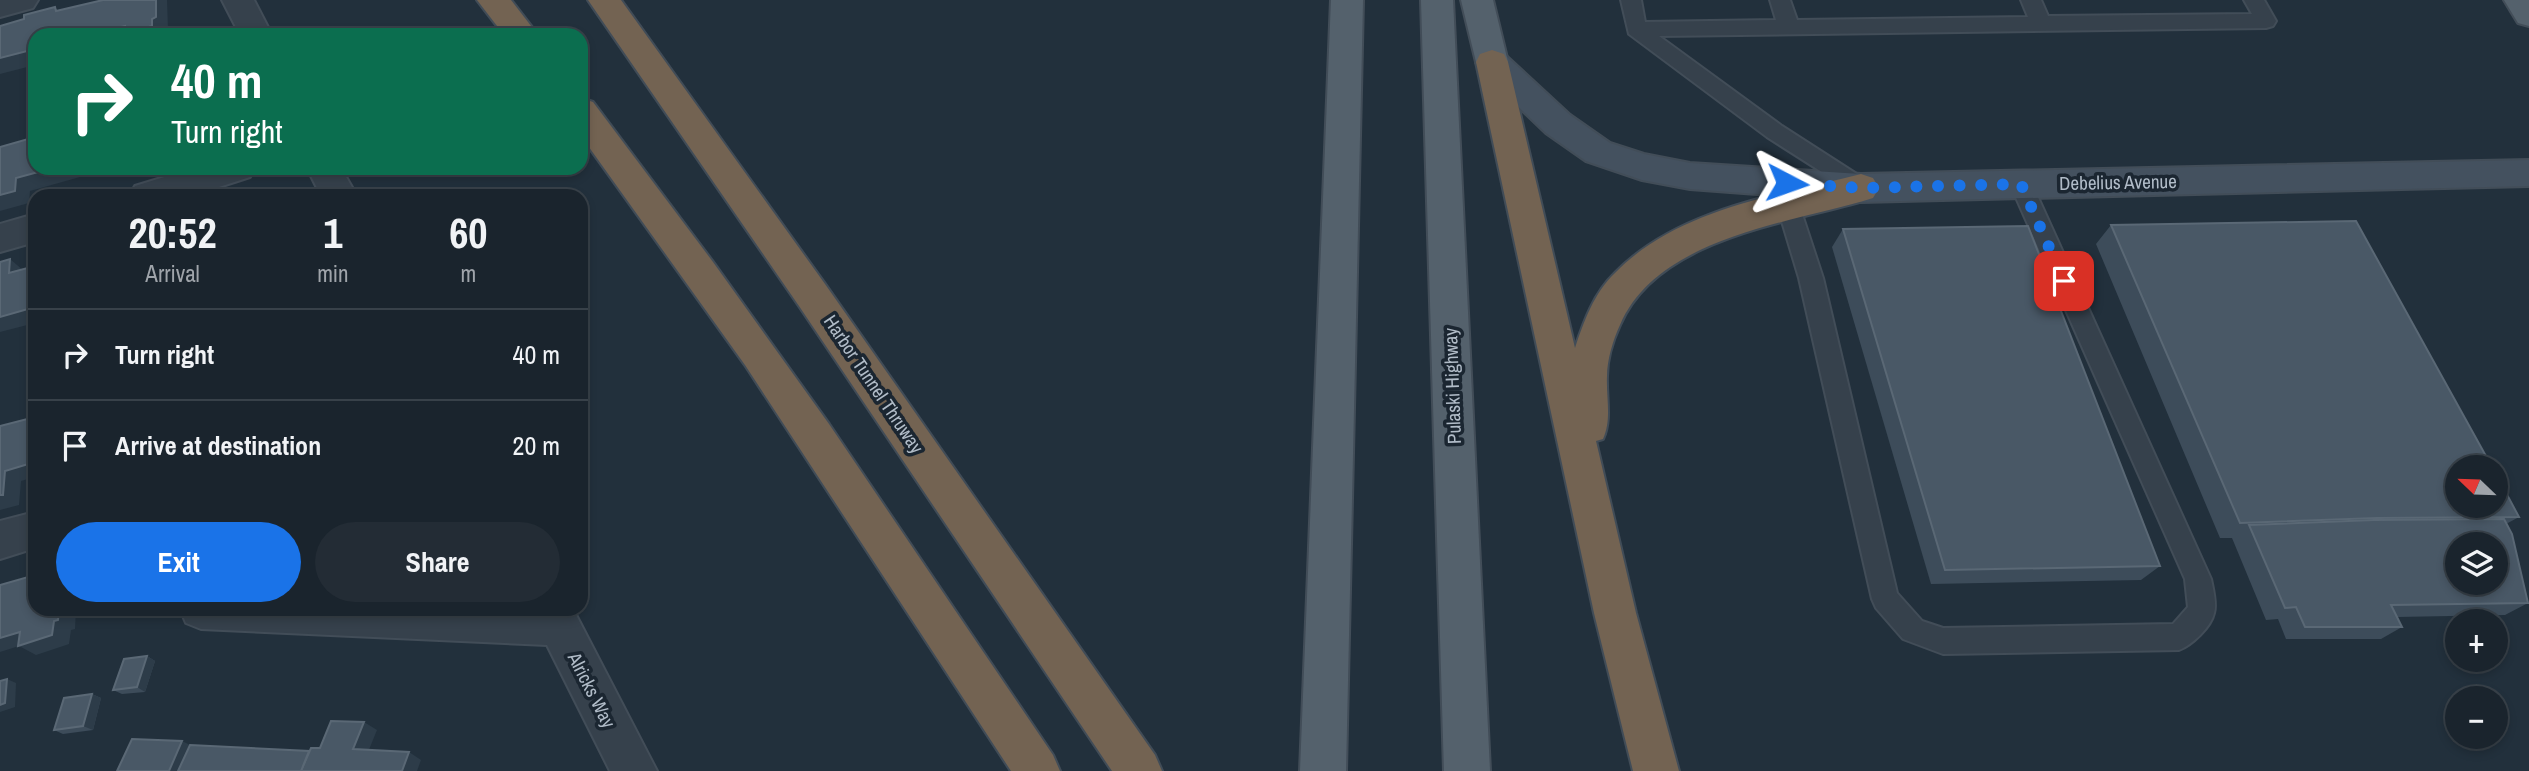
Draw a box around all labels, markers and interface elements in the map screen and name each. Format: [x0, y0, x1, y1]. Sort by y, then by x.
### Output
text: 40 m [171, 47, 263, 113]
icon: right [56, 56, 147, 147]
text: Turn right [171, 110, 283, 153]
position arrow [1750, 146, 1824, 220]
street label: Debelius Avenue [2059, 168, 2177, 196]
text: 20:52 [129, 205, 217, 261]
text: 1 [323, 205, 342, 261]
text: 60 [449, 205, 487, 261]
pin [2034, 251, 2094, 311]
text: Arrival [145, 258, 200, 289]
text: min [317, 258, 349, 289]
text: m [460, 258, 476, 289]
icon: arrive [2045, 262, 2083, 300]
street label: Harbor Tunnel Thruway [818, 310, 930, 459]
street label: Pulaski Highway [1437, 327, 1467, 444]
icon: right [56, 336, 94, 374]
text: Turn right [115, 337, 214, 372]
text: 40 m [513, 337, 560, 372]
icon: arrive [56, 427, 94, 465]
text: Arrive at destination [115, 428, 321, 463]
text: 20 m [513, 428, 560, 463]
north arrow [2445, 455, 2508, 518]
map controls [2445, 455, 2508, 749]
button: Exit [56, 522, 301, 602]
button: Share [315, 522, 560, 602]
button: layers [2445, 532, 2508, 595]
button: + [2445, 609, 2508, 672]
street label: Alricks Way [561, 647, 622, 732]
button: − [2445, 686, 2508, 749]

